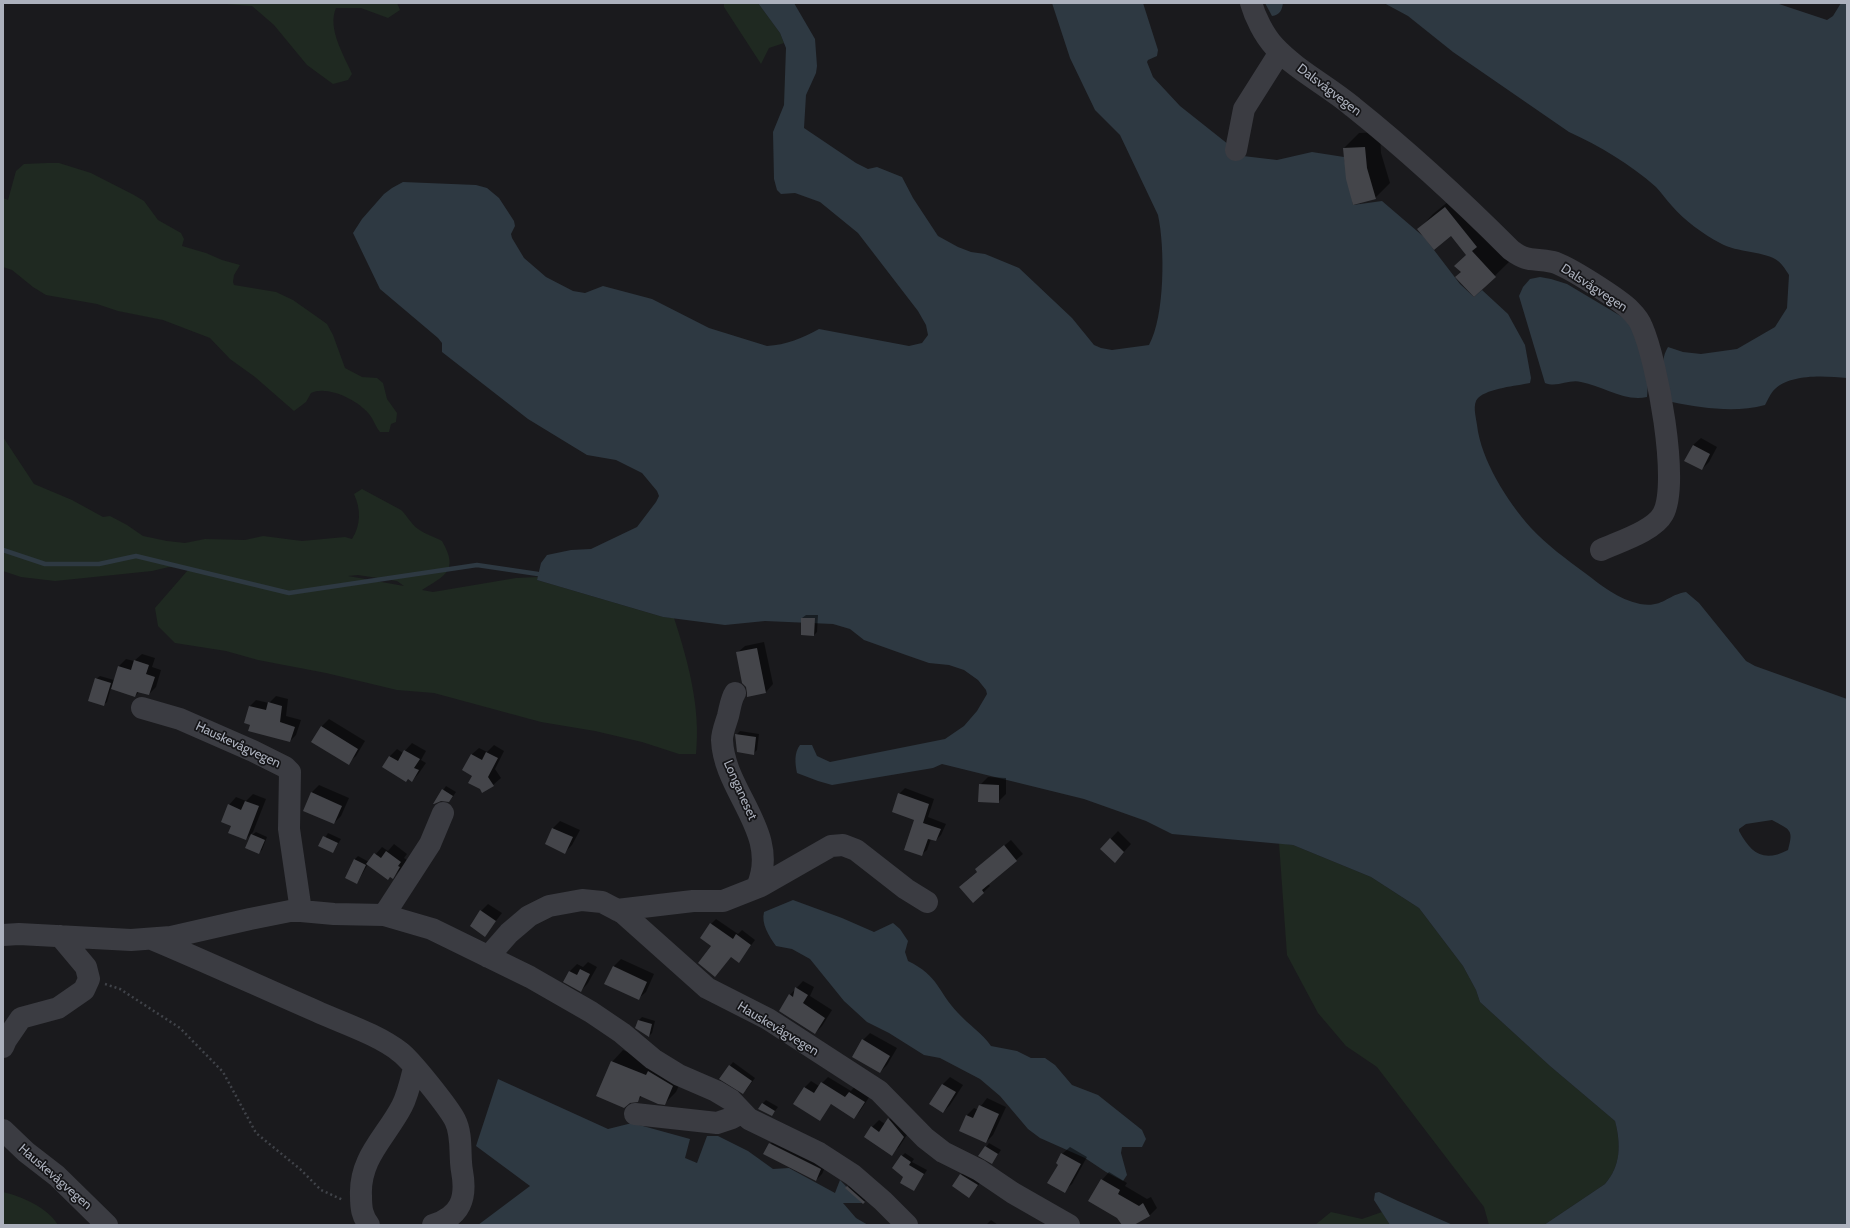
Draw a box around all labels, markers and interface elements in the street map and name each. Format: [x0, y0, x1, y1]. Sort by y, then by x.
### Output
street label: Dalsvågvegen [1294, 61, 1364, 119]
street label: Dalsvågvegen [1558, 261, 1630, 315]
street label: Hauskevågvegen [193, 718, 283, 772]
street label: Longaneset [720, 758, 760, 822]
street label: Hauskevågvegen [735, 999, 821, 1059]
street label: Hauskevågvegen [15, 1141, 95, 1213]

